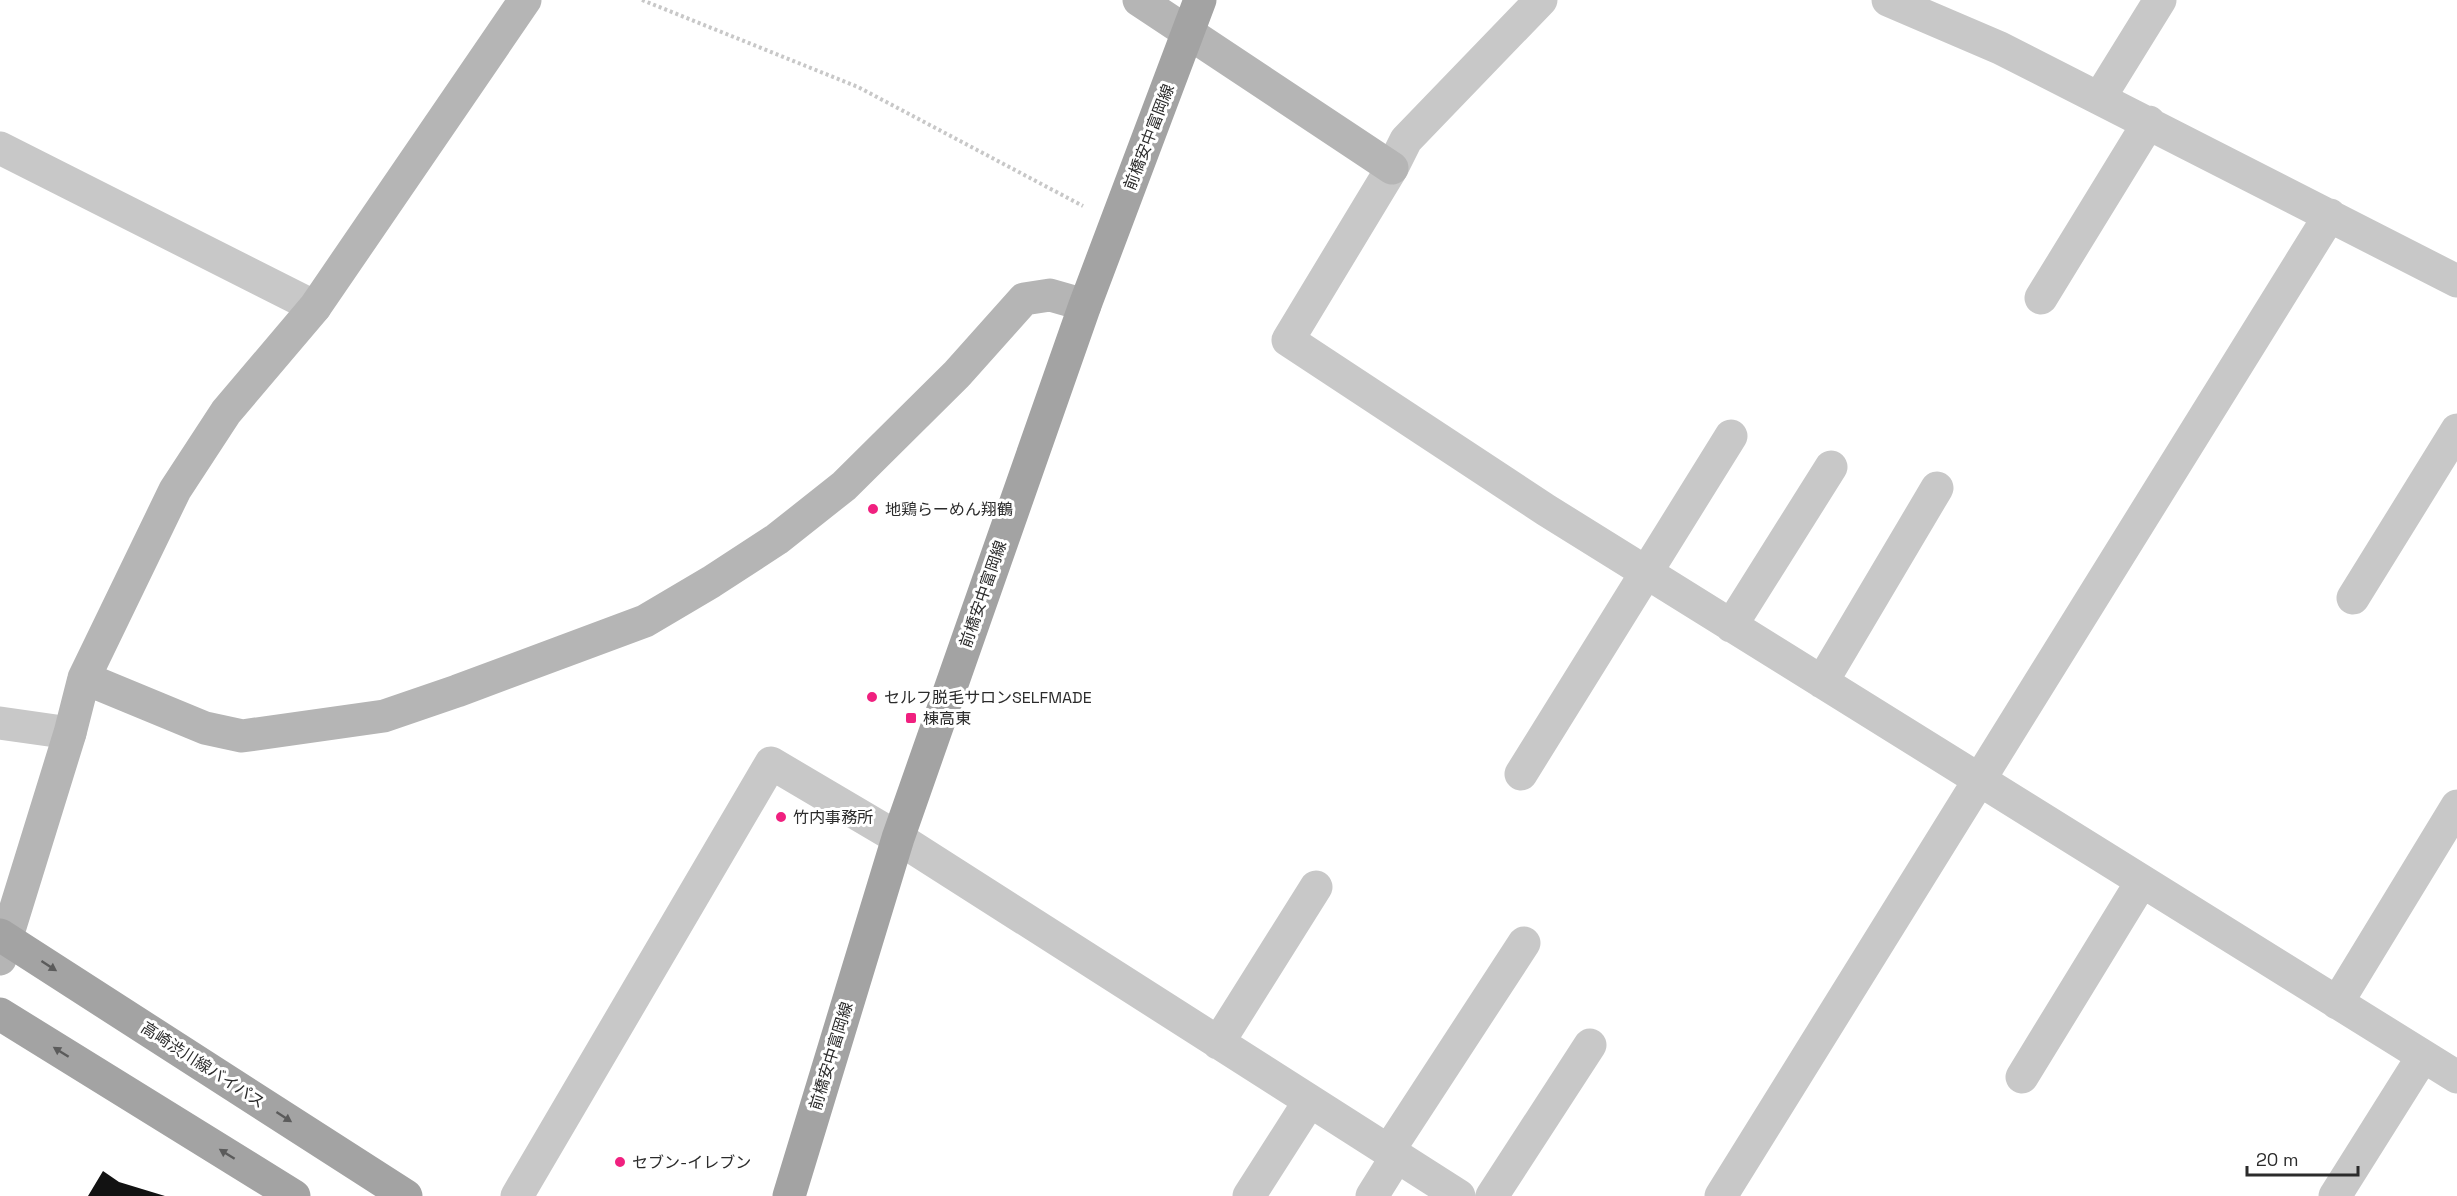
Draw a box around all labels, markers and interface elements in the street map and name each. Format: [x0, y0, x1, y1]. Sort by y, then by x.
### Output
street label: 前橋安中富岡線 [1119, 81, 1179, 193]
place label: 地鶏らーめん翔鶴 [885, 499, 1013, 520]
marker: 地鶏らーめん翔鶴 [866, 502, 880, 516]
street label: 前橋安中富岡線 [955, 538, 1011, 650]
place label: セルフ脱毛サロンSELFMADE [884, 687, 1092, 708]
marker: セルフ脱毛サロンSELFMADE [865, 690, 879, 704]
place label: 棟高東 [923, 708, 971, 729]
marker: 棟高東 [904, 711, 918, 725]
place label: 竹内事務所 [793, 807, 873, 828]
marker: 竹内事務所 [774, 810, 788, 824]
one-way arrow [41, 960, 57, 972]
street label: 前橋安中富岡線 [805, 999, 857, 1113]
street label: 高崎渋川線バイパス [137, 1017, 269, 1113]
one-way arrow [53, 1046, 69, 1057]
one-way arrow [276, 1111, 292, 1122]
scale bar [2247, 1139, 2358, 1177]
text: 20 m [2256, 1148, 2299, 1171]
one-way arrow [219, 1149, 235, 1160]
place label: セブン-イレブン [632, 1152, 751, 1173]
marker: セブン-イレブン [613, 1155, 627, 1169]

